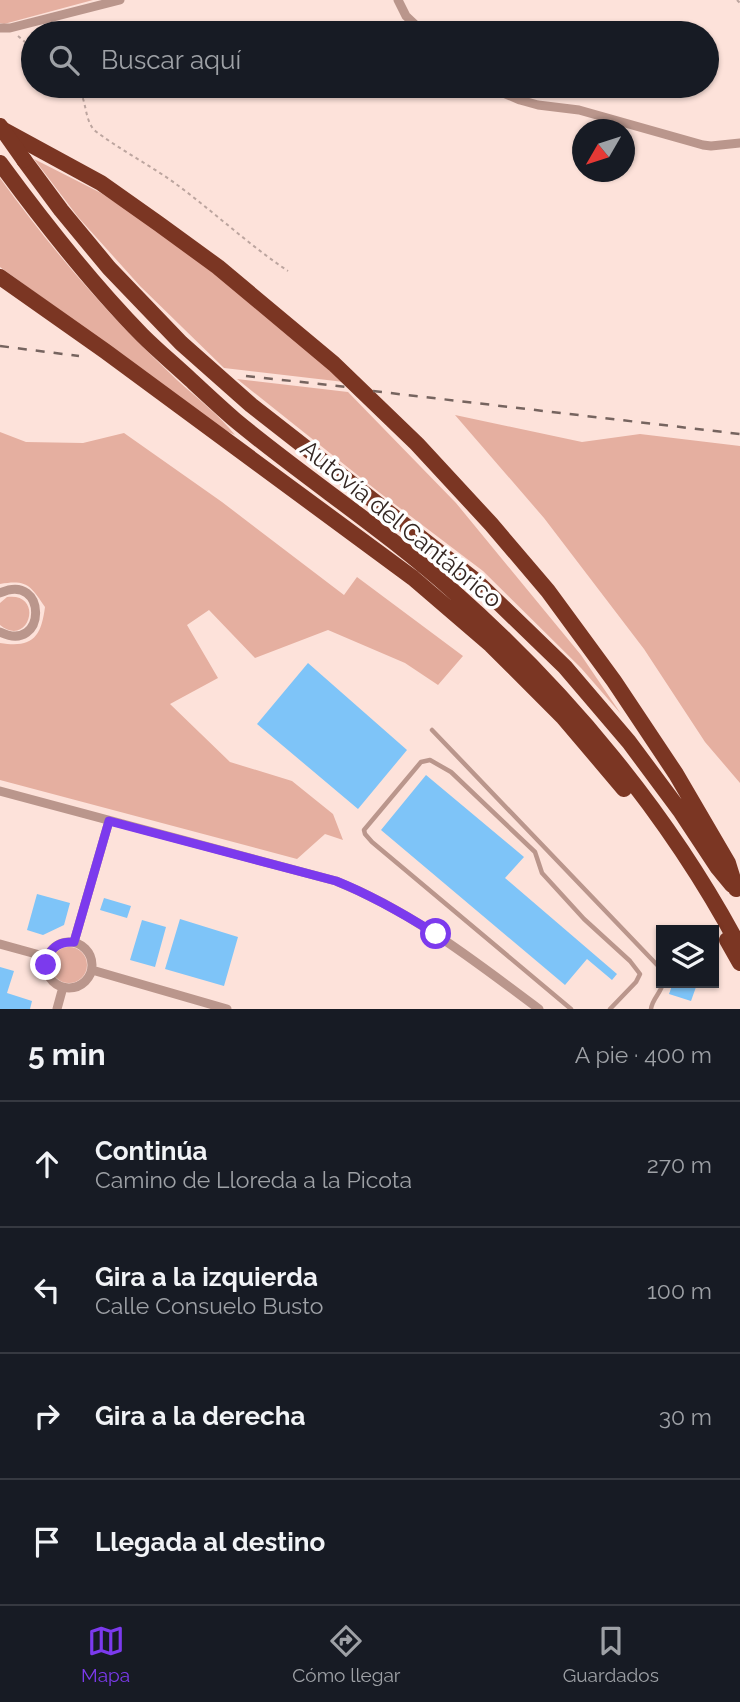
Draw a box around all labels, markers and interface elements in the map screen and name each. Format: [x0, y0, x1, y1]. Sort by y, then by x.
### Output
search box [21, 21, 719, 98]
icon: search [45, 41, 83, 79]
text: Buscar aquí [101, 45, 241, 75]
north arrow [572, 119, 635, 182]
street label: Autovía del Cantábrico [295, 434, 508, 614]
route start [420, 918, 451, 949]
map controls [656, 925, 719, 988]
button: layers [656, 925, 719, 988]
route end [30, 949, 61, 980]
text: 5 min [28, 1037, 106, 1072]
text: A pie · 400 m [575, 1041, 712, 1068]
text: Continúa [95, 1136, 207, 1166]
icon: ahead [28, 1145, 66, 1183]
text: 270 m [647, 1151, 712, 1178]
text: Camino de Lloreda a la Picota [95, 1166, 412, 1193]
text: Gira a la izquierda [95, 1262, 318, 1292]
icon: left [28, 1271, 66, 1309]
text: 100 m [647, 1277, 712, 1304]
text: Calle Consuelo Busto [95, 1292, 323, 1319]
icon: right [28, 1397, 66, 1435]
text: Gira a la derecha [95, 1401, 305, 1431]
text: 30 m [659, 1403, 712, 1430]
icon: arrive [28, 1523, 66, 1561]
text: Llegada al destino [95, 1527, 325, 1557]
tab: Mapa [81, 1622, 130, 1686]
tab: Cómo llegar [292, 1622, 401, 1686]
tab: Guardados [563, 1622, 659, 1686]

